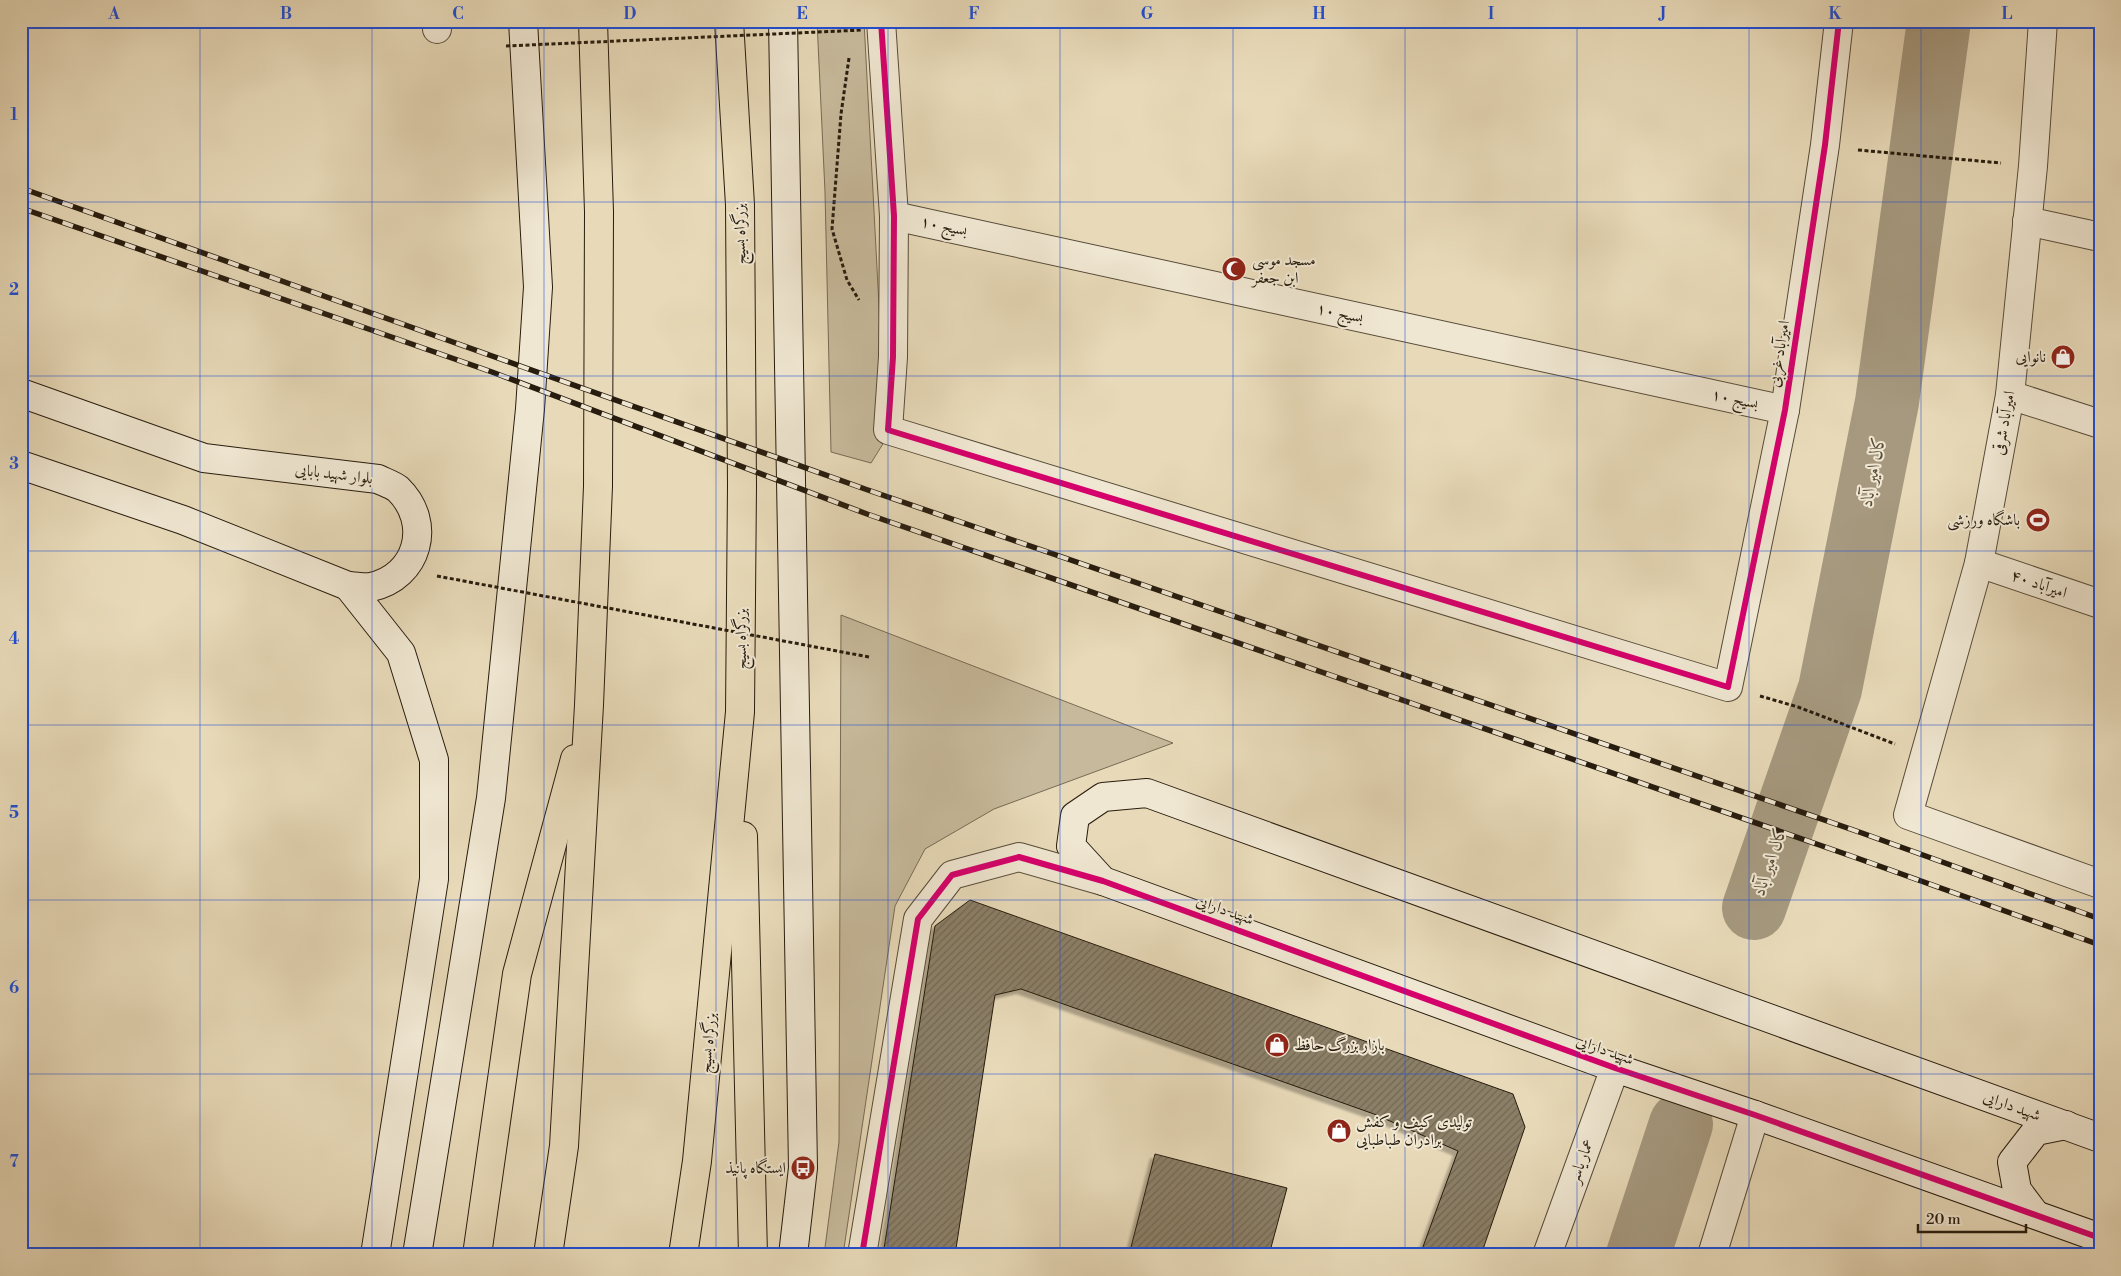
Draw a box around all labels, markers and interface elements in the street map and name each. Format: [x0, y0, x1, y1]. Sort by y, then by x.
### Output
text: A [107, 4, 120, 24]
text: B [280, 4, 292, 24]
text: C [452, 4, 464, 24]
text: D [624, 4, 637, 24]
text: E [796, 4, 808, 24]
text: F [968, 4, 980, 24]
text: G [1141, 4, 1154, 24]
text: H [1312, 4, 1326, 24]
text: I [1488, 4, 1494, 24]
text: J [1658, 4, 1666, 24]
text: K [1829, 4, 1843, 24]
text: L [2002, 4, 2013, 24]
text: 1 [10, 105, 18, 125]
street label: بزرگراه بسیج [728, 203, 755, 265]
street label: بسیج ۱۰ [918, 211, 970, 245]
place label: مسجد موسی ابن جعفر [1250, 250, 1316, 288]
mosque icon: مسجد موسی ابن جعفر [1221, 256, 1247, 282]
text: 2 [9, 280, 19, 300]
street label: بسیج ۱۰ [1314, 298, 1366, 332]
street label: امیرآباد غربی [1764, 319, 1795, 389]
shop icon: نانوایی [2050, 344, 2076, 370]
place label: نانوایی [2016, 347, 2046, 367]
street label: بسیج ۱۰ [1709, 384, 1761, 418]
street label: امیرآباد شرقی [1989, 389, 2019, 457]
water label: کال امیر آباد [1855, 433, 1891, 509]
text: 3 [9, 454, 19, 474]
street label: بلوار شهید بابایی [294, 459, 374, 489]
sports icon: باشگاه ورزشی [2025, 507, 2051, 533]
place label: باشگاه ورزشی [1947, 509, 2020, 531]
street label: امیرآباد ۴۰ [2008, 565, 2070, 603]
street label: بزرگراه بسیج [730, 608, 755, 669]
text: 4 [9, 629, 20, 649]
text: 5 [9, 803, 19, 823]
water label: کال امیر آباد [1747, 823, 1793, 899]
street label: شهید دارایی [1193, 890, 1257, 930]
text: 6 [9, 978, 19, 998]
street label: بزرگراه بسیج [694, 1011, 725, 1075]
street label: شهید دارایی [1573, 1030, 1637, 1070]
shop icon: بازار بزرگ حافظ [1264, 1032, 1290, 1058]
place label: بازار بزرگ حافظ [1294, 1035, 1385, 1055]
street label: شهید دارایی [1980, 1086, 2044, 1126]
place label: تولیدی کیف و کفش برادران طباطبایی [1356, 1112, 1473, 1150]
shop icon: تولیدی کیف و کفش برادران طباطبایی [1326, 1118, 1352, 1144]
street label: عمار یاسر [1563, 1136, 1598, 1188]
text: 7 [9, 1152, 19, 1172]
bus stop icon: ایستگاه پانیذ [790, 1155, 816, 1181]
place label: ایستگاه پانیذ [725, 1157, 786, 1179]
scale bar [1918, 1201, 2026, 1233]
text: 20 m [1926, 1210, 1961, 1229]

